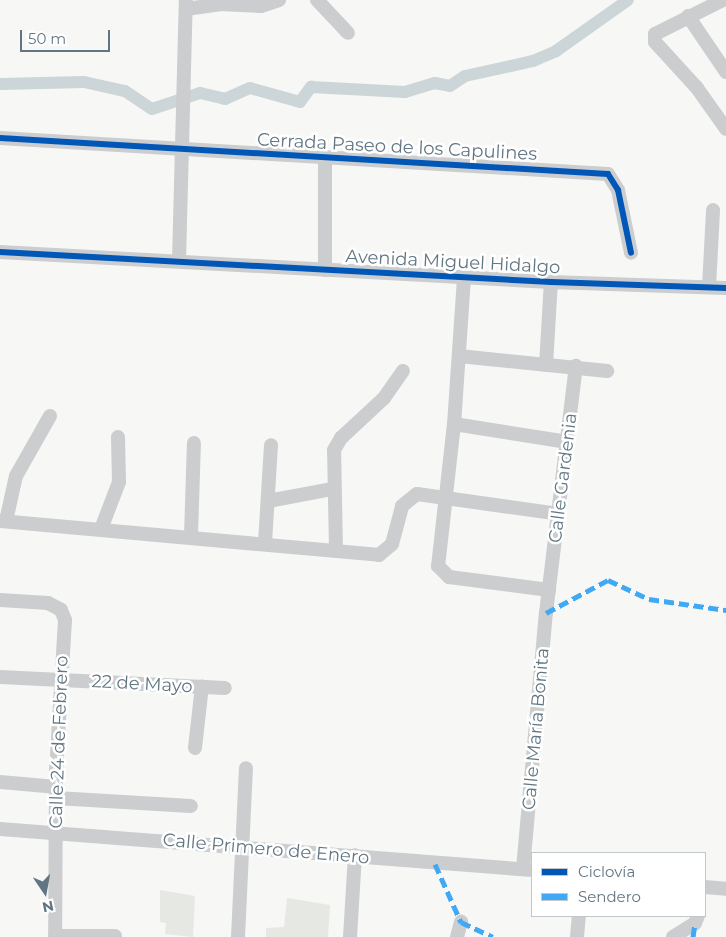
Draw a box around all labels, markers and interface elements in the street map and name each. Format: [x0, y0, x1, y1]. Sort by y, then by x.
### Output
scale bar [22, 20, 112, 52]
text: 50 m [28, 29, 66, 48]
street label: Cerrada Paseo de los Capulines [256, 129, 538, 165]
street label: Avenida Miguel Hidalgo [345, 246, 561, 278]
street label: Calle Gardenia [544, 412, 582, 544]
street label: Calle María Bonita [518, 647, 554, 811]
street label: Calle 24 de Febrero [45, 655, 73, 829]
street label: 22 de Mayo [91, 671, 193, 697]
street label: Calle Primero de Enero [162, 829, 370, 869]
legend [531, 852, 706, 917]
text: Ciclovía [578, 862, 635, 881]
north arrow [20, 867, 70, 917]
text: Sendero [578, 887, 641, 906]
text: N [41, 897, 56, 917]

